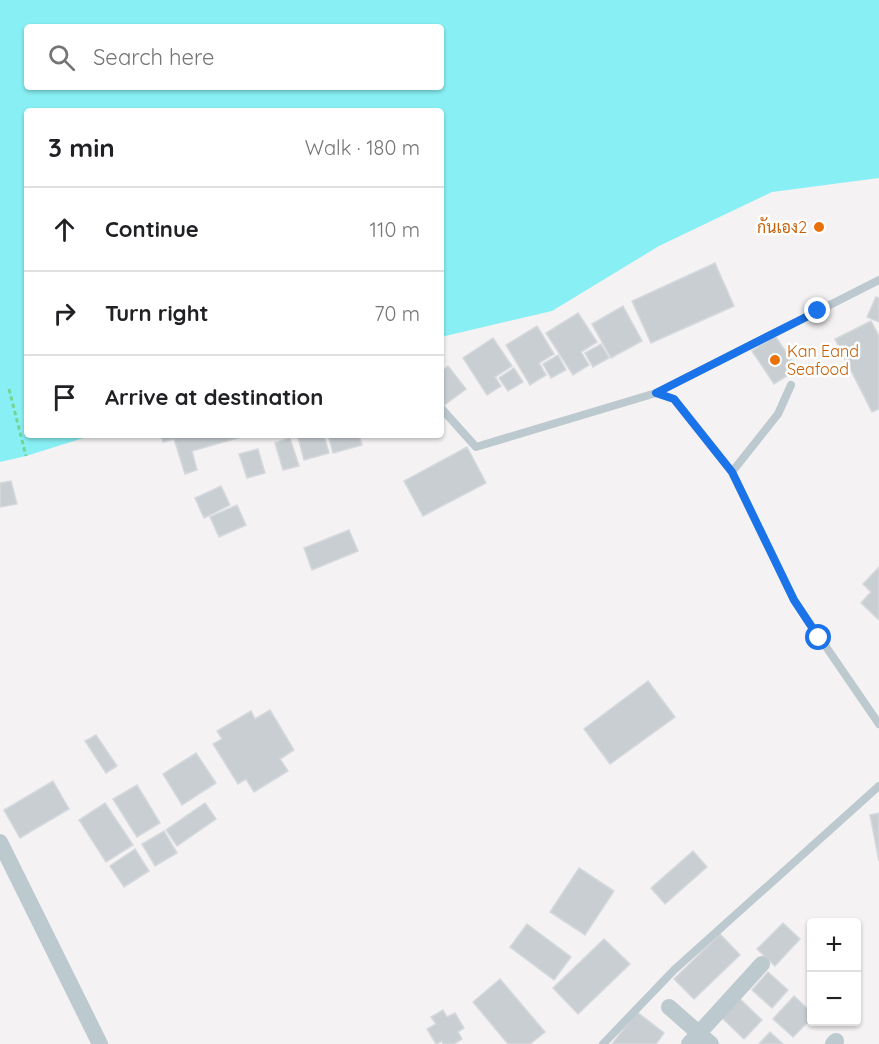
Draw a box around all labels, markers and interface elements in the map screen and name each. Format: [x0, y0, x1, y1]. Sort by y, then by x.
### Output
search box [24, 24, 444, 90]
icon: search [45, 41, 78, 74]
text: Search here [93, 43, 214, 71]
text: 3 min [48, 131, 115, 164]
text: Walk · 180 m [305, 135, 420, 160]
icon: ahead [48, 213, 81, 246]
text: Continue [105, 215, 199, 243]
text: 110 m [370, 217, 420, 242]
place label: กันเอง2 [757, 217, 807, 237]
marker: กันเอง2 [812, 220, 826, 234]
icon: right [48, 297, 81, 330]
route end [804, 297, 830, 323]
text: Turn right [105, 299, 209, 327]
text: 70 m [374, 301, 420, 326]
place label: Kan Eand Seafood [787, 341, 859, 379]
marker: Kan Eand Seafood [768, 353, 782, 367]
icon: arrive [48, 381, 81, 414]
text: Arrive at destination [105, 383, 323, 411]
route start [805, 624, 831, 650]
map controls [807, 918, 861, 1026]
button: + [807, 918, 861, 972]
button: − [807, 972, 861, 1026]

